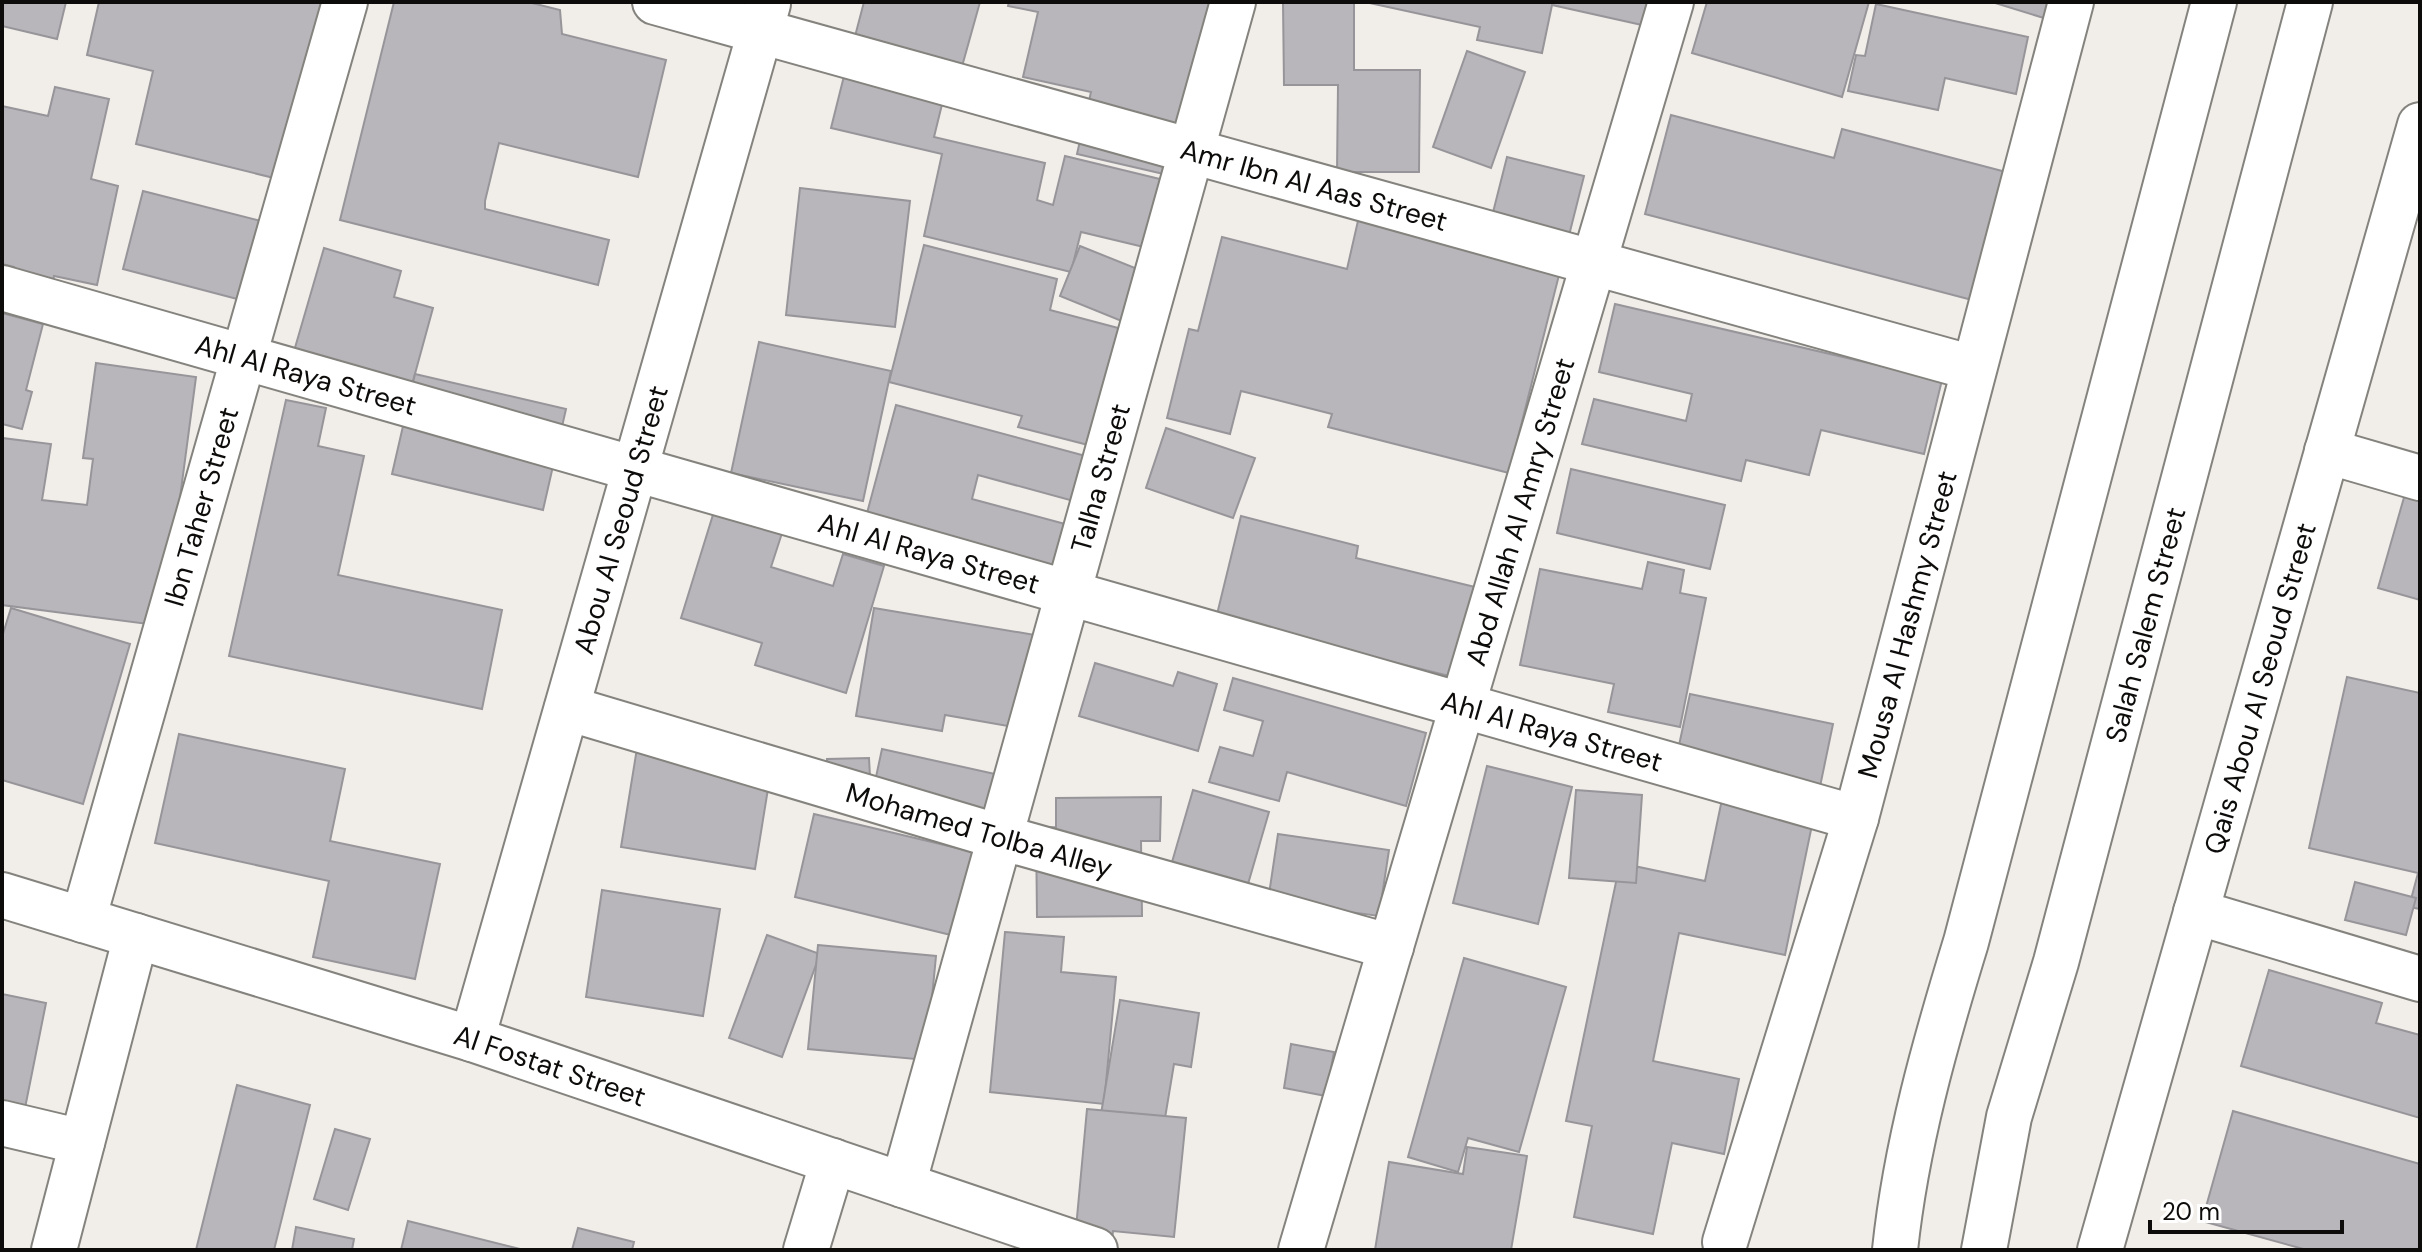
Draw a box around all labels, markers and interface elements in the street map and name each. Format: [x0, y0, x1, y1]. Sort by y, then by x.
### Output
street label: Amr Ibn Al Aas Street [1176, 131, 1452, 240]
street label: Ahl Al Raya Street [191, 326, 421, 425]
street label: Abd Allah Al Amry Street [1457, 353, 1584, 670]
street label: Abou Al Seoud Street [565, 381, 677, 659]
street label: Talha Street [1062, 399, 1139, 557]
street label: Ibn Taher Street [155, 403, 248, 611]
street label: Mousa Al Hashmy Street [1849, 467, 1966, 782]
street label: Salah Salem Street [2097, 503, 2195, 747]
street label: Ahl Al Raya Street [814, 504, 1044, 603]
street label: Qais Abou Al Seoud Street [2196, 518, 2325, 858]
street label: Ahl Al Raya Street [1437, 682, 1667, 781]
street label: Mohamed Tolba Alley [842, 774, 1117, 887]
street label: Al Fostat Street [449, 1017, 651, 1116]
scale bar [2150, 1184, 2342, 1234]
text: 20 m [2162, 1196, 2220, 1227]

